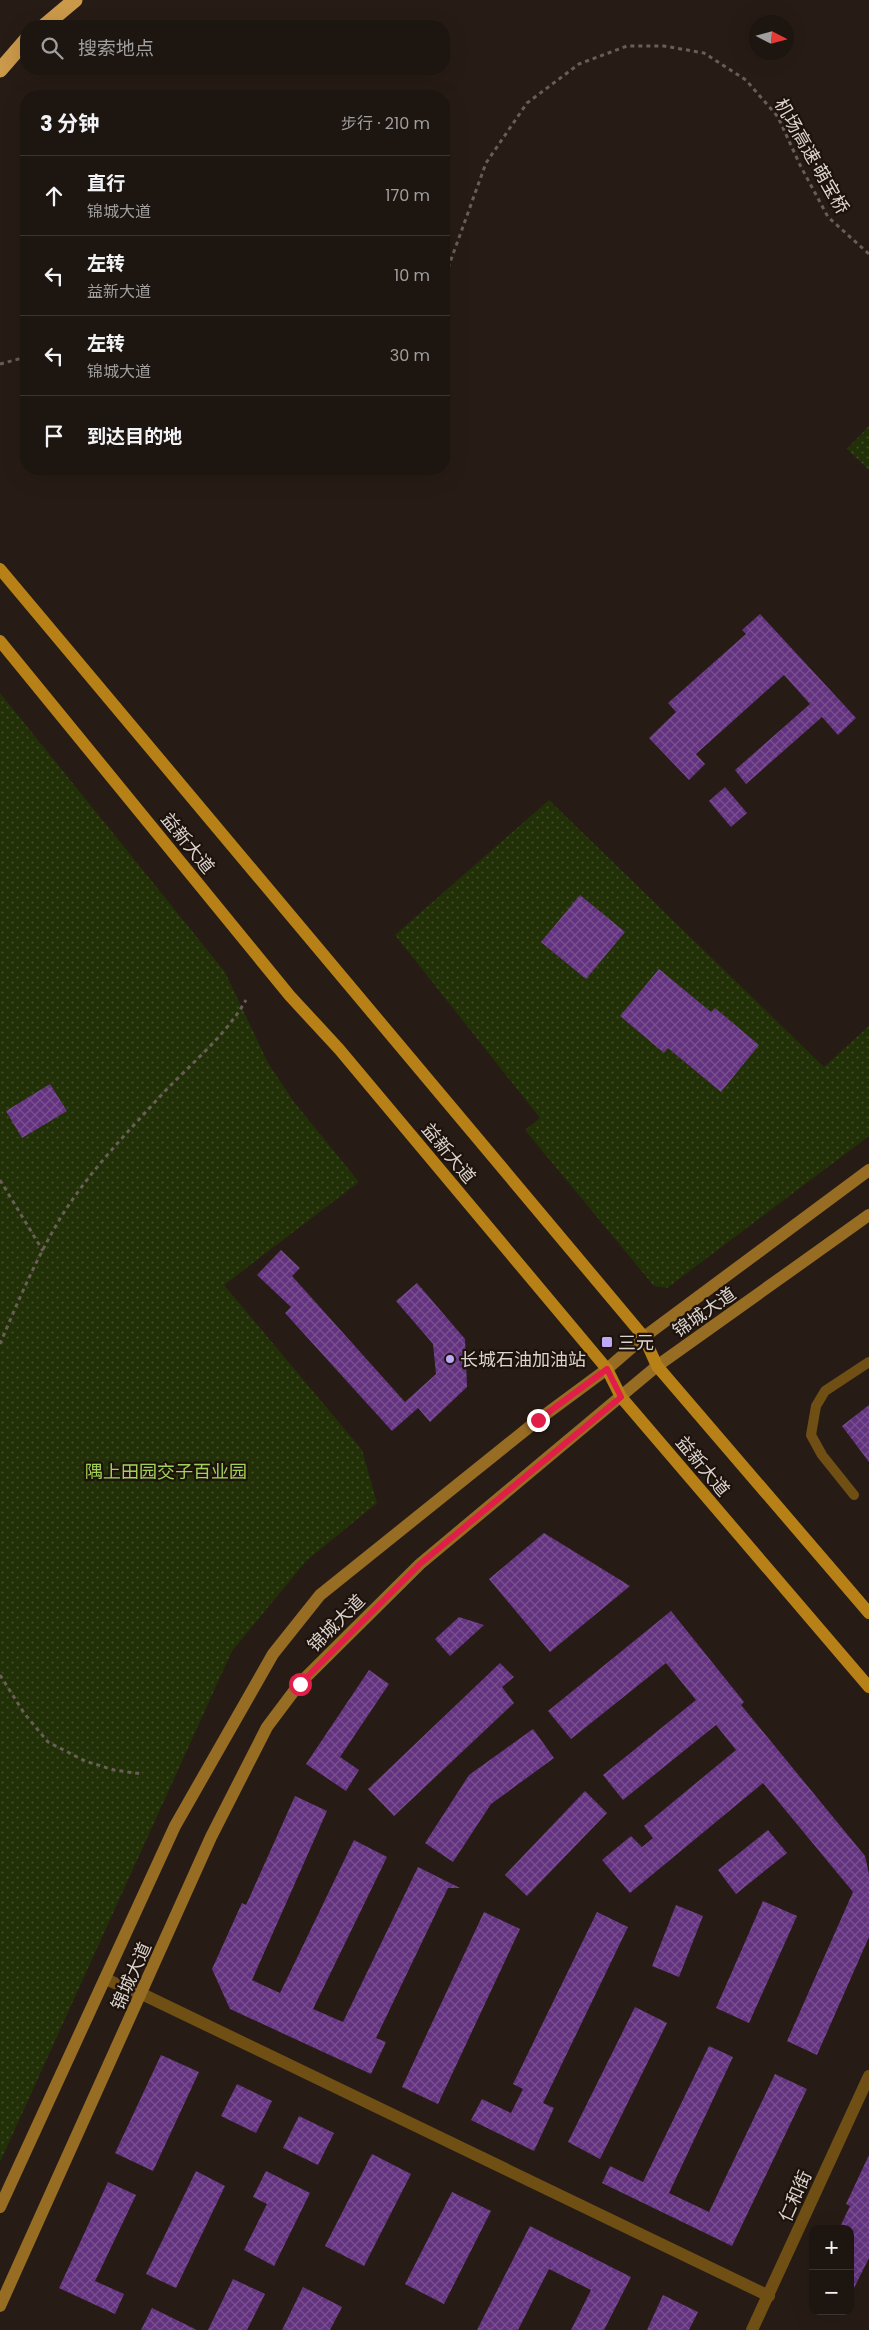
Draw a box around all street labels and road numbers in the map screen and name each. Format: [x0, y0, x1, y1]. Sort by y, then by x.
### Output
street label: 机场高速·萌宝桥 [769, 94, 855, 218]
street label: 益新大道 [156, 807, 220, 879]
street label: 益新大道 [416, 1117, 482, 1189]
street label: 锦城大道 [667, 1281, 741, 1343]
street label: 益新大道 [670, 1430, 736, 1502]
street label: 锦城大道 [302, 1589, 370, 1657]
street label: 锦城大道 [105, 1938, 157, 2014]
street label: 仁和街 [773, 2166, 817, 2226]

